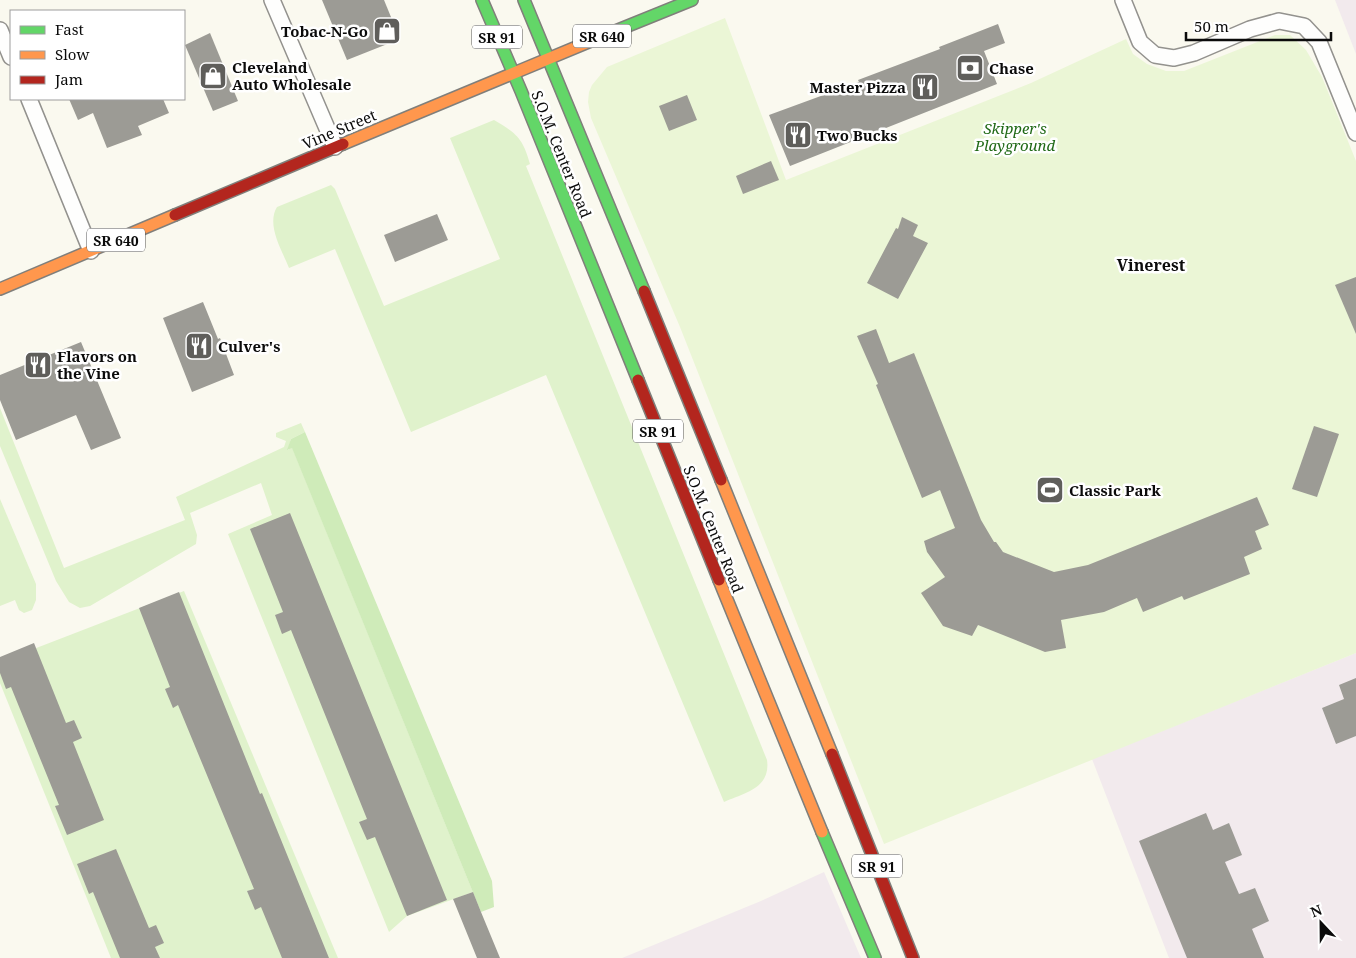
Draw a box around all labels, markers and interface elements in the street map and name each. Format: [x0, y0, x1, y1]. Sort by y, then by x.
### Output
legend [10, 10, 185, 100]
scale bar [1186, 10, 1331, 42]
shop icon: Tobac-N-Go [372, 16, 402, 46]
text: 50 m [1194, 16, 1229, 36]
text: Fast [55, 19, 84, 39]
place label: Tobac-N-Go [281, 21, 368, 41]
road number: SR 640 [573, 24, 631, 48]
road number: SR 91 [472, 26, 522, 48]
text: Slow [55, 44, 89, 64]
bank icon: Chase [955, 53, 985, 83]
place label: Cleveland Auto Wholesale [232, 57, 351, 94]
place label: Chase [989, 58, 1034, 78]
shop icon: Cleveland Auto Wholesale [198, 61, 228, 91]
text: Jam [54, 69, 83, 89]
restaurant icon: Master Pizza [910, 72, 940, 102]
place label: Master Pizza [809, 77, 906, 97]
street label: S.O.M. Center Road [527, 88, 597, 220]
street label: Vine Street [299, 104, 379, 154]
park label: Skipper's Playground [974, 118, 1056, 155]
restaurant icon: Two Bucks [783, 120, 813, 150]
place label: Two Bucks [817, 125, 898, 145]
road number: SR 640 [87, 228, 145, 252]
district label: Vinerest [1117, 254, 1186, 276]
restaurant icon: Culver's [184, 331, 214, 361]
place label: Culver's [218, 336, 280, 356]
place label: Flavors on the Vine [57, 346, 137, 383]
restaurant icon: Flavors on the Vine [23, 350, 53, 380]
road number: SR 91 [633, 420, 683, 442]
street label: S.O.M. Center Road [679, 463, 749, 595]
sports icon: Classic Park [1035, 475, 1065, 505]
place label: Classic Park [1069, 480, 1161, 500]
road number: SR 91 [852, 854, 902, 878]
north arrow [1296, 898, 1346, 948]
text: N [1307, 900, 1325, 921]

